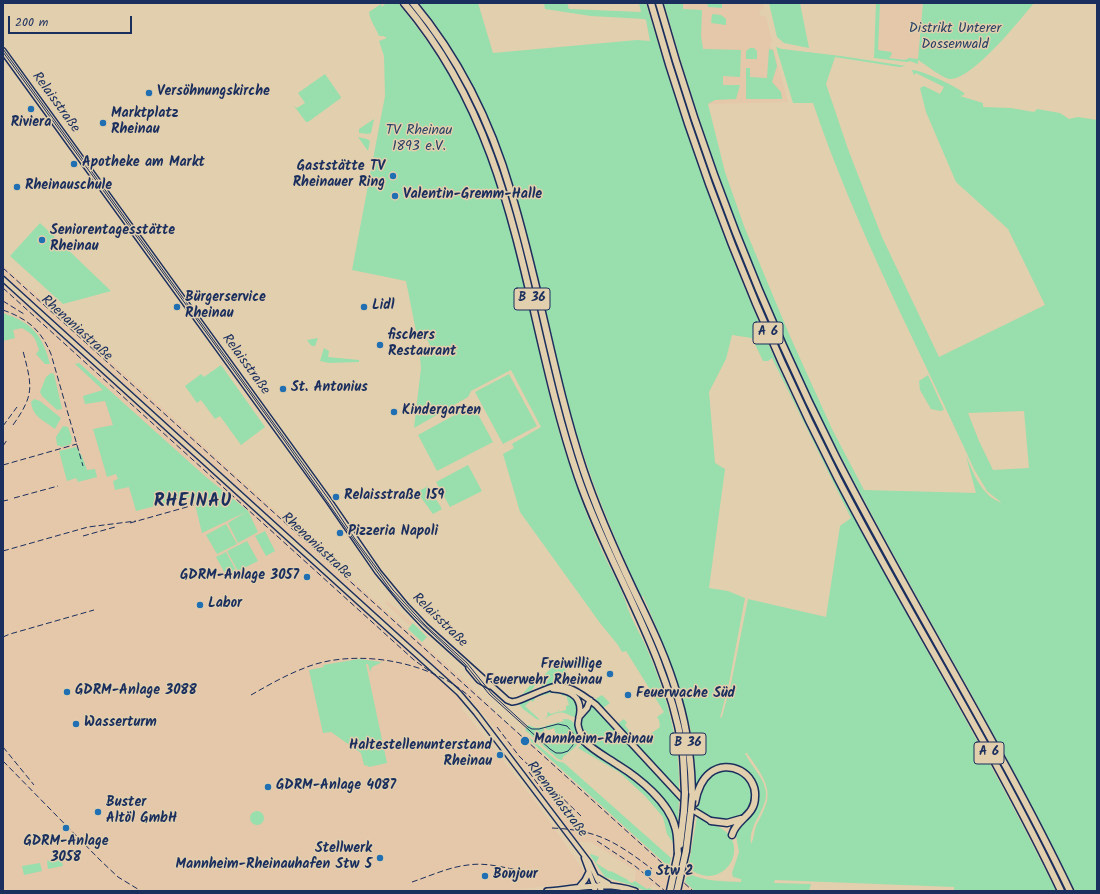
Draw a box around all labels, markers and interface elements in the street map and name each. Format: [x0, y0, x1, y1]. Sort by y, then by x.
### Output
scale bar [10, 8, 134, 34]
text: 200 m [15, 13, 48, 32]
park label: Distrikt Unterer Dossenwald [909, 22, 1001, 54]
street label: Relaisstraße [27, 69, 83, 137]
place label: Versöhnungskirche [157, 85, 270, 101]
marker: Versöhnungskirche [144, 88, 154, 98]
marker: Riviera [26, 104, 36, 114]
place label: Marktplatz Rheinau [111, 107, 178, 140]
place label: Riviera [11, 116, 51, 132]
marker: Marktplatz Rheinau [98, 118, 108, 128]
park label: TV Rheinau 1893 e.V. [386, 124, 452, 156]
place label: Apotheke am Markt [82, 156, 205, 172]
marker: Apotheke am Markt [69, 159, 79, 169]
place label: Gaststätte TV Rheinauer Ring [293, 160, 385, 192]
marker: Gaststätte TV Rheinauer Ring [388, 171, 398, 181]
place label: Rheinauschule [25, 179, 112, 195]
marker: Rheinauschule [12, 182, 22, 192]
place label: Valentin-Gremm-Halle [403, 188, 542, 204]
marker: Valentin-Gremm-Halle [390, 191, 400, 201]
place label: Seniorentagesstätte Rheinau [50, 224, 175, 256]
marker: Seniorentagesstätte Rheinau [37, 235, 47, 245]
road number: B 36 [514, 288, 550, 310]
place label: Bürgerservice Rheinau [185, 291, 266, 324]
street label: Rhenaniastraße [37, 292, 115, 366]
place label: Lidl [372, 299, 395, 315]
marker: Bürgerservice Rheinau [172, 302, 182, 312]
marker: Lidl [359, 302, 369, 312]
road number: A 6 [753, 322, 783, 344]
place label: fischers Restaurant [388, 329, 456, 362]
street label: Relaisstraße [217, 331, 273, 399]
marker: fischers Restaurant [375, 340, 385, 350]
place label: St. Antonius [291, 381, 368, 397]
marker: St. Antonius [278, 384, 288, 394]
place label: Kindergarten [402, 404, 481, 420]
marker: Kindergarten [389, 407, 399, 417]
place label: Relaisstraße 159 [344, 489, 444, 505]
district label: RHEINAU [154, 492, 232, 514]
marker: Relaisstraße 159 [331, 492, 341, 502]
street label: Rhenaniastraße [277, 510, 355, 584]
place label: Pizzeria Napoli [348, 525, 438, 541]
marker: Pizzeria Napoli [335, 528, 345, 538]
place label: GDRM-Anlage 3057 [180, 569, 299, 585]
marker: GDRM-Anlage 3057 [302, 572, 312, 582]
street label: Relaisstraße [408, 590, 470, 652]
place label: Labor [208, 597, 242, 613]
marker: Labor [195, 600, 205, 610]
place label: Freiwillige Feuerwehr Rheinau [485, 658, 602, 690]
marker: Freiwillige Feuerwehr Rheinau [605, 669, 615, 679]
place label: GDRM-Anlage 3088 [75, 684, 197, 700]
marker: GDRM-Anlage 3088 [62, 687, 72, 697]
place label: Feuerwache Süd [636, 687, 735, 703]
marker: Feuerwache Süd [623, 690, 633, 700]
place label: Wasserturm [84, 716, 157, 732]
marker: Wasserturm [71, 719, 81, 729]
place label: Mannheim-Rheinau [534, 733, 653, 749]
road number: B 36 [670, 733, 706, 755]
marker: Mannheim-Rheinau [519, 735, 531, 747]
place label: Haltestellenunterstand Rheinau [349, 739, 492, 772]
road number: A 6 [974, 742, 1004, 764]
marker: Haltestellenunterstand Rheinau [495, 750, 505, 760]
street label: Rhenaniastraße [522, 759, 590, 841]
place label: GDRM-Anlage 4087 [276, 779, 396, 795]
marker: GDRM-Anlage 4087 [263, 782, 273, 792]
place label: Buster Altöl GmbH [106, 796, 177, 828]
marker: Buster Altöl GmbH [93, 807, 103, 817]
marker: GDRM-Anlage 3058 [61, 823, 71, 833]
place label: GDRM-Anlage 3058 [23, 835, 109, 868]
place label: Stellwerk Mannheim-Rheinauhafen Stw 5 [175, 842, 372, 874]
marker: Stellwerk Mannheim-Rheinauhafen Stw 5 [375, 853, 385, 863]
place label: Stw 2 [656, 865, 694, 881]
place label: Bonjour [493, 868, 538, 884]
marker: Stw 2 [643, 868, 653, 878]
marker: Bonjour [480, 871, 490, 881]

